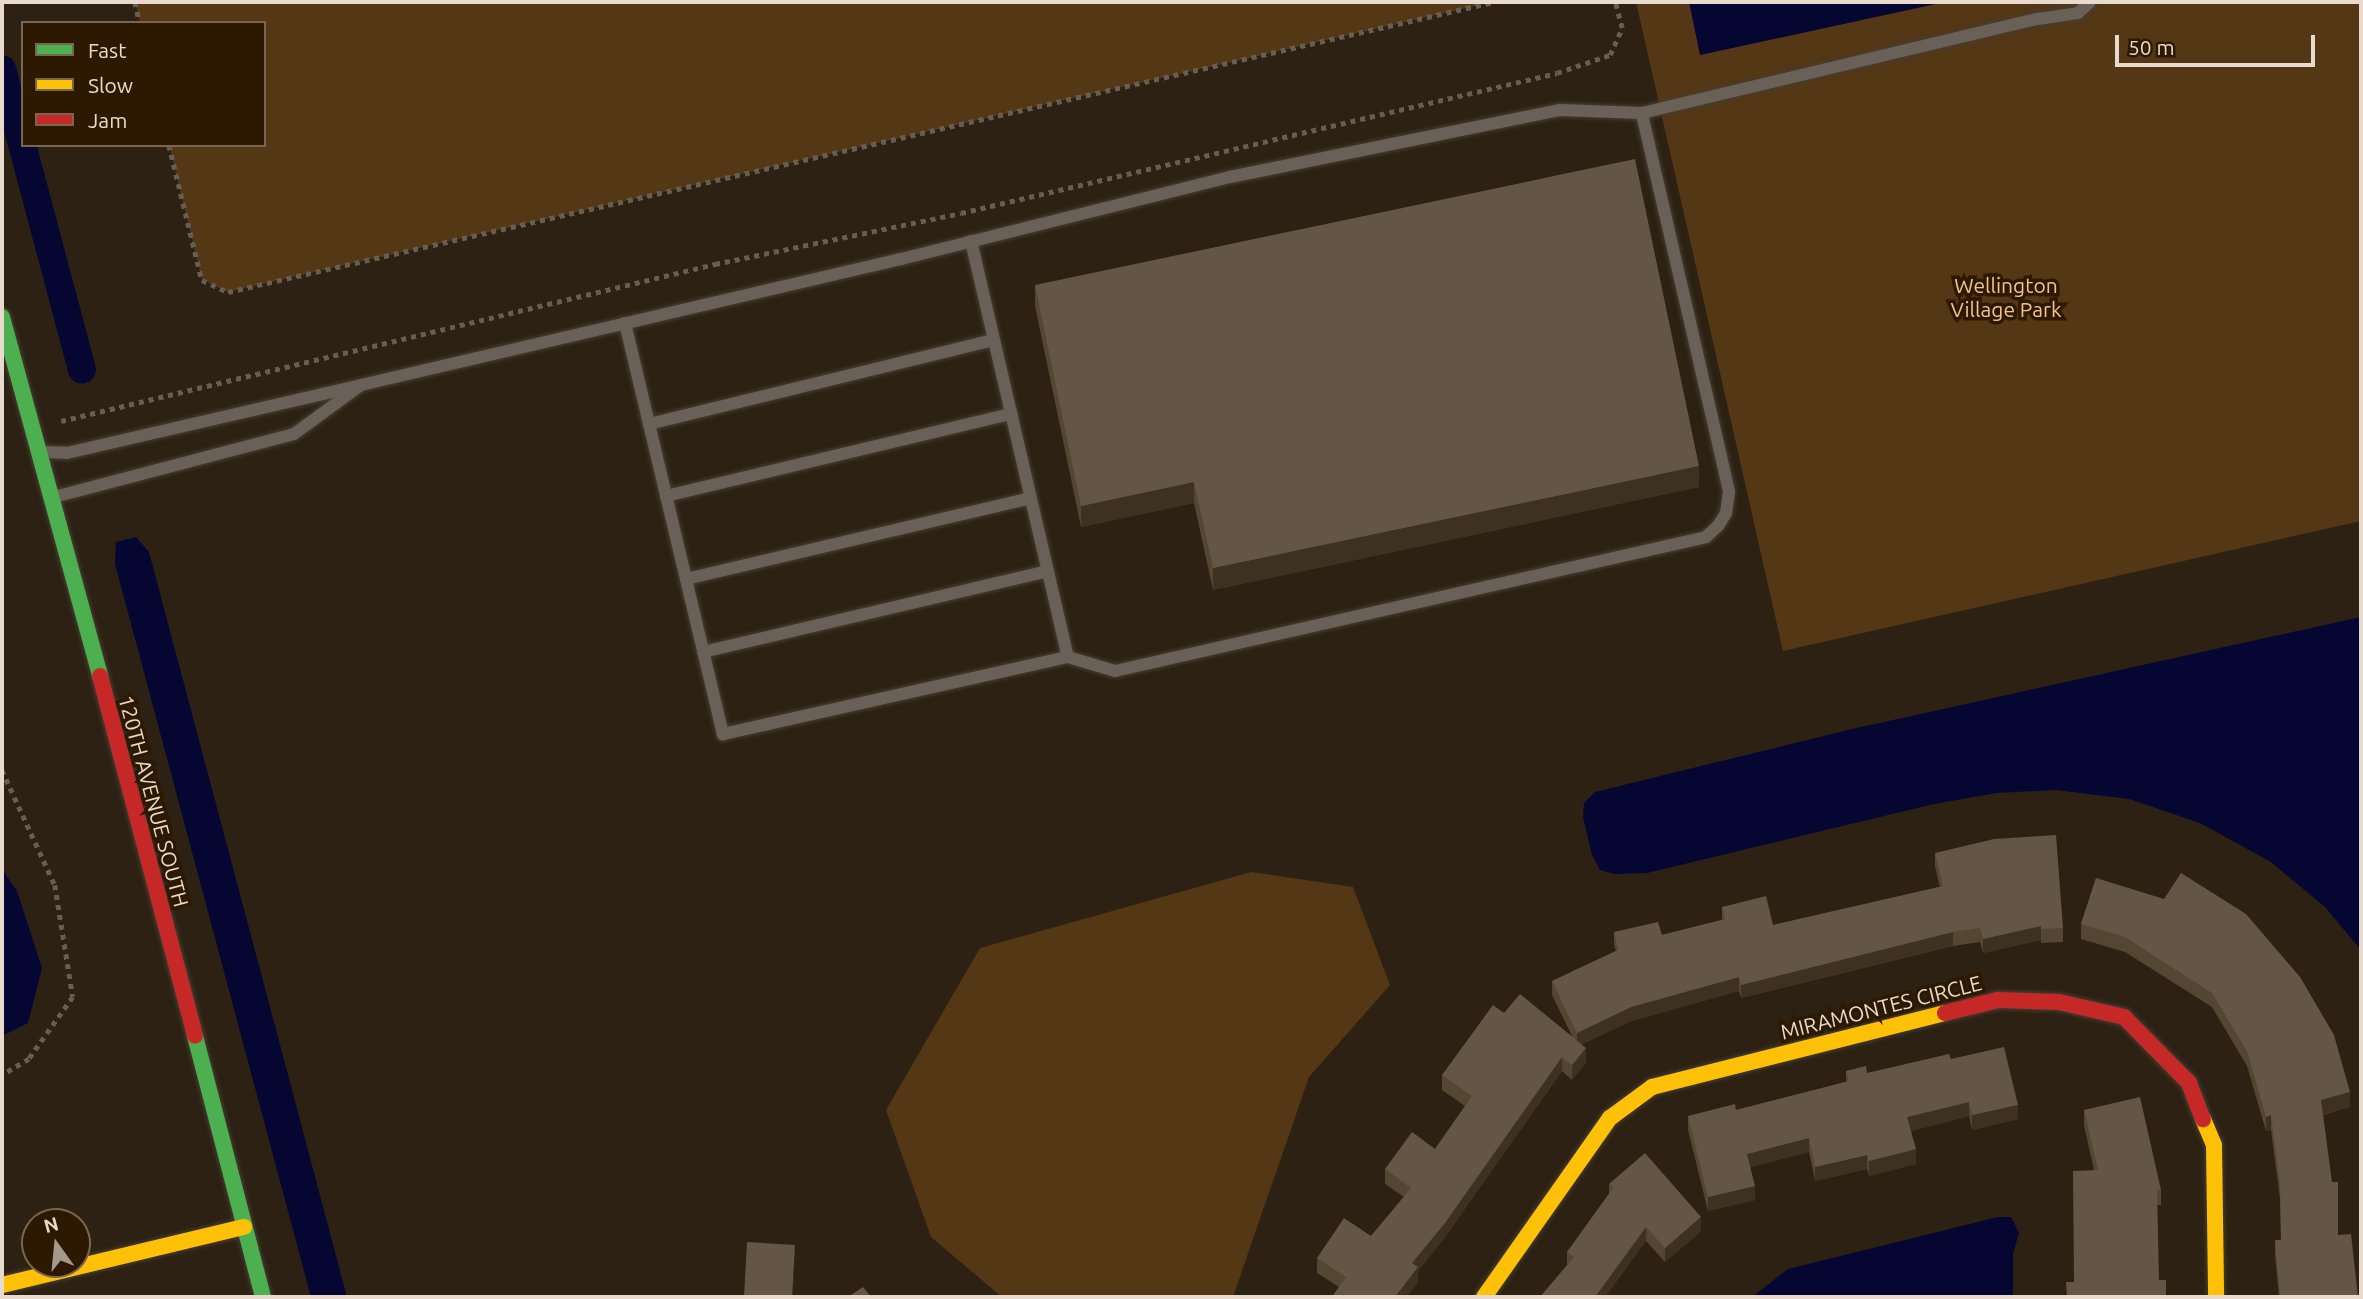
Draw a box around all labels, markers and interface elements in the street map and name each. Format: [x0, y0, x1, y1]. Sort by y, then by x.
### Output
legend [21, 21, 266, 147]
scale bar [2118, 21, 2318, 65]
text: 50 m [2128, 35, 2175, 59]
text: Fast [88, 38, 126, 62]
text: Slow [88, 73, 133, 97]
text: Jam [88, 108, 127, 132]
park label: Wellington Village Park [1950, 272, 2062, 322]
street label: 120TH AVENUE SOUTH [114, 692, 194, 910]
street label: MIRAMONTES CIRCLE [1778, 970, 1984, 1044]
north arrow [21, 1208, 91, 1278]
text: N [41, 1212, 61, 1237]

